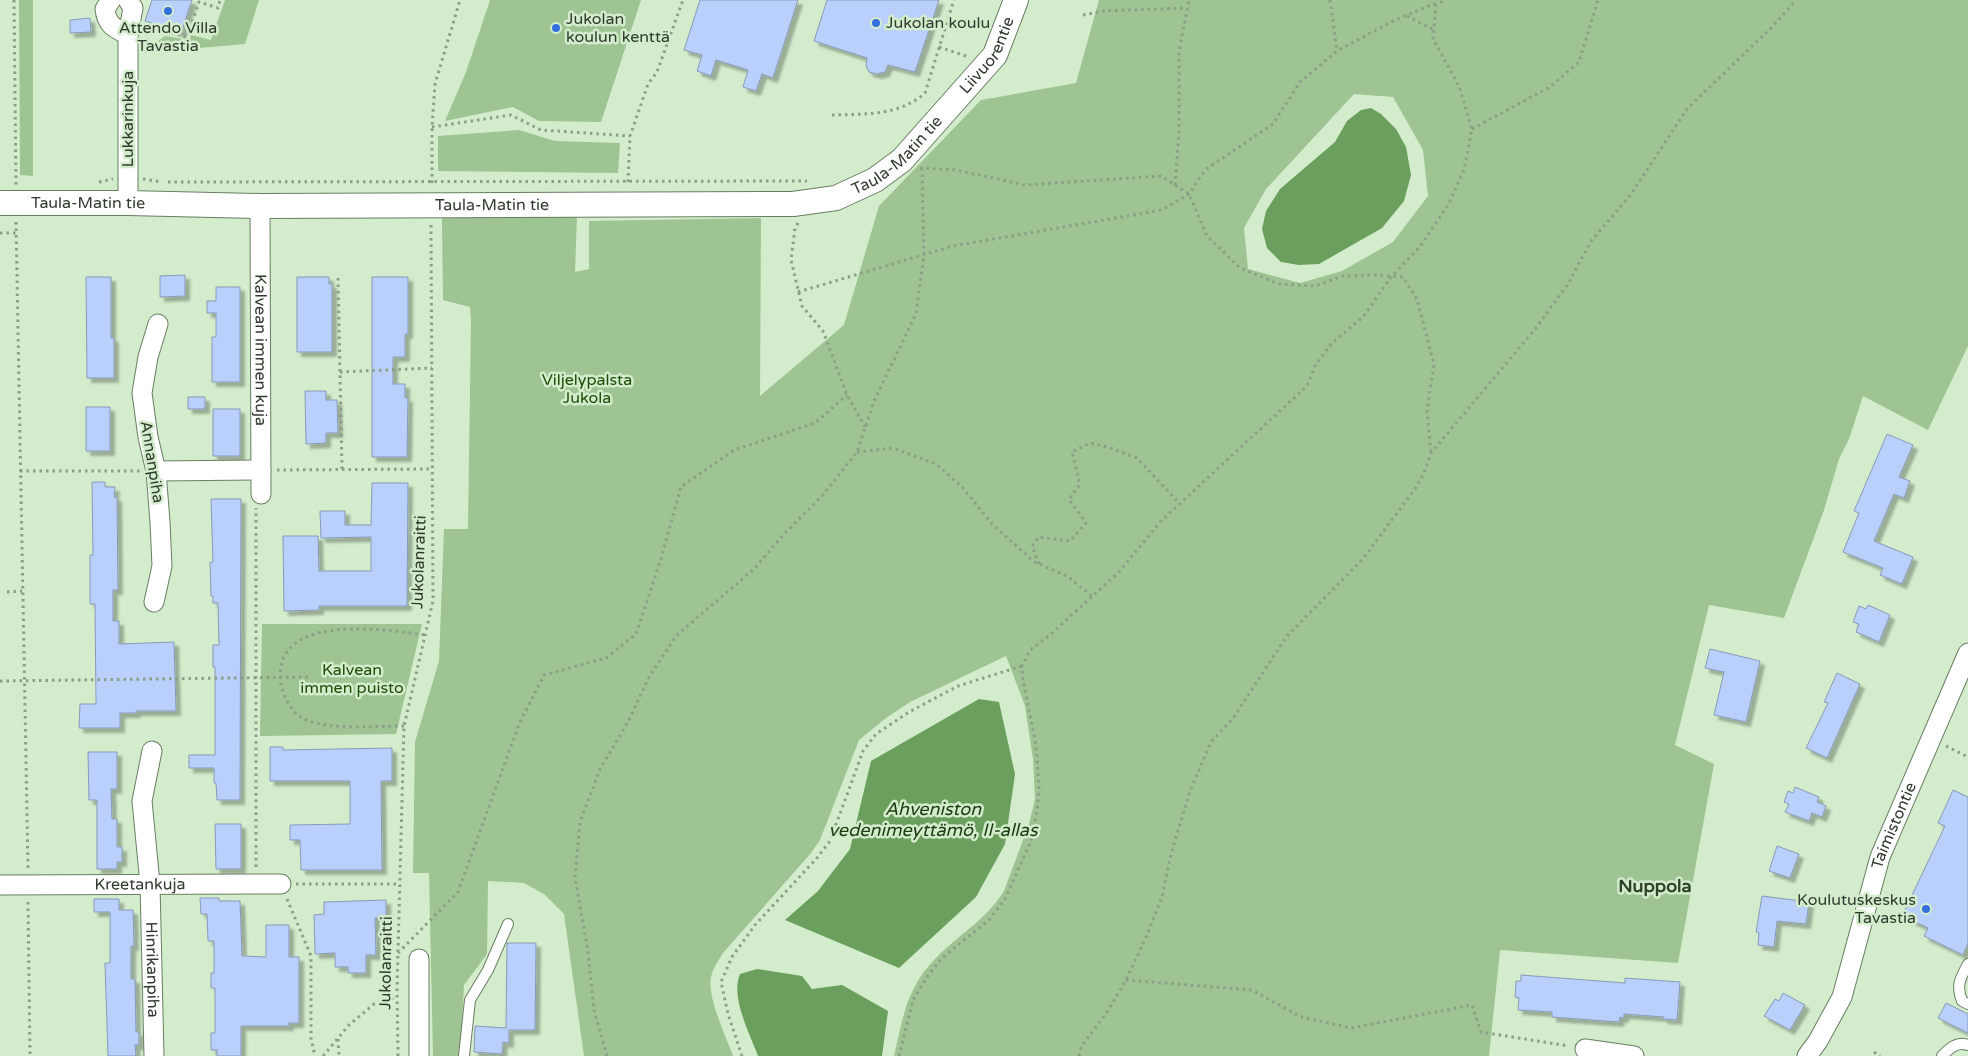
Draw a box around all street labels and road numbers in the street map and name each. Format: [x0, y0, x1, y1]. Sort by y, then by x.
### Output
street label: Liivuorentie [955, 14, 1019, 98]
street label: Lukkarinkuja [118, 71, 138, 167]
street label: Taula-Matin tie [849, 111, 947, 199]
street label: Taula-Matin tie [31, 193, 145, 213]
street label: Taula-Matin tie [435, 195, 549, 215]
street label: Kalvean immen kuja [250, 274, 271, 426]
street label: Annanpiha [136, 420, 168, 504]
street label: Jukolanraitti [407, 515, 431, 609]
street label: Taimistontie [1867, 779, 1921, 871]
street label: Kreetankuja [94, 874, 186, 895]
street label: Jukolanraitti [375, 916, 397, 1010]
street label: Hinrikanpiha [141, 921, 163, 1018]

